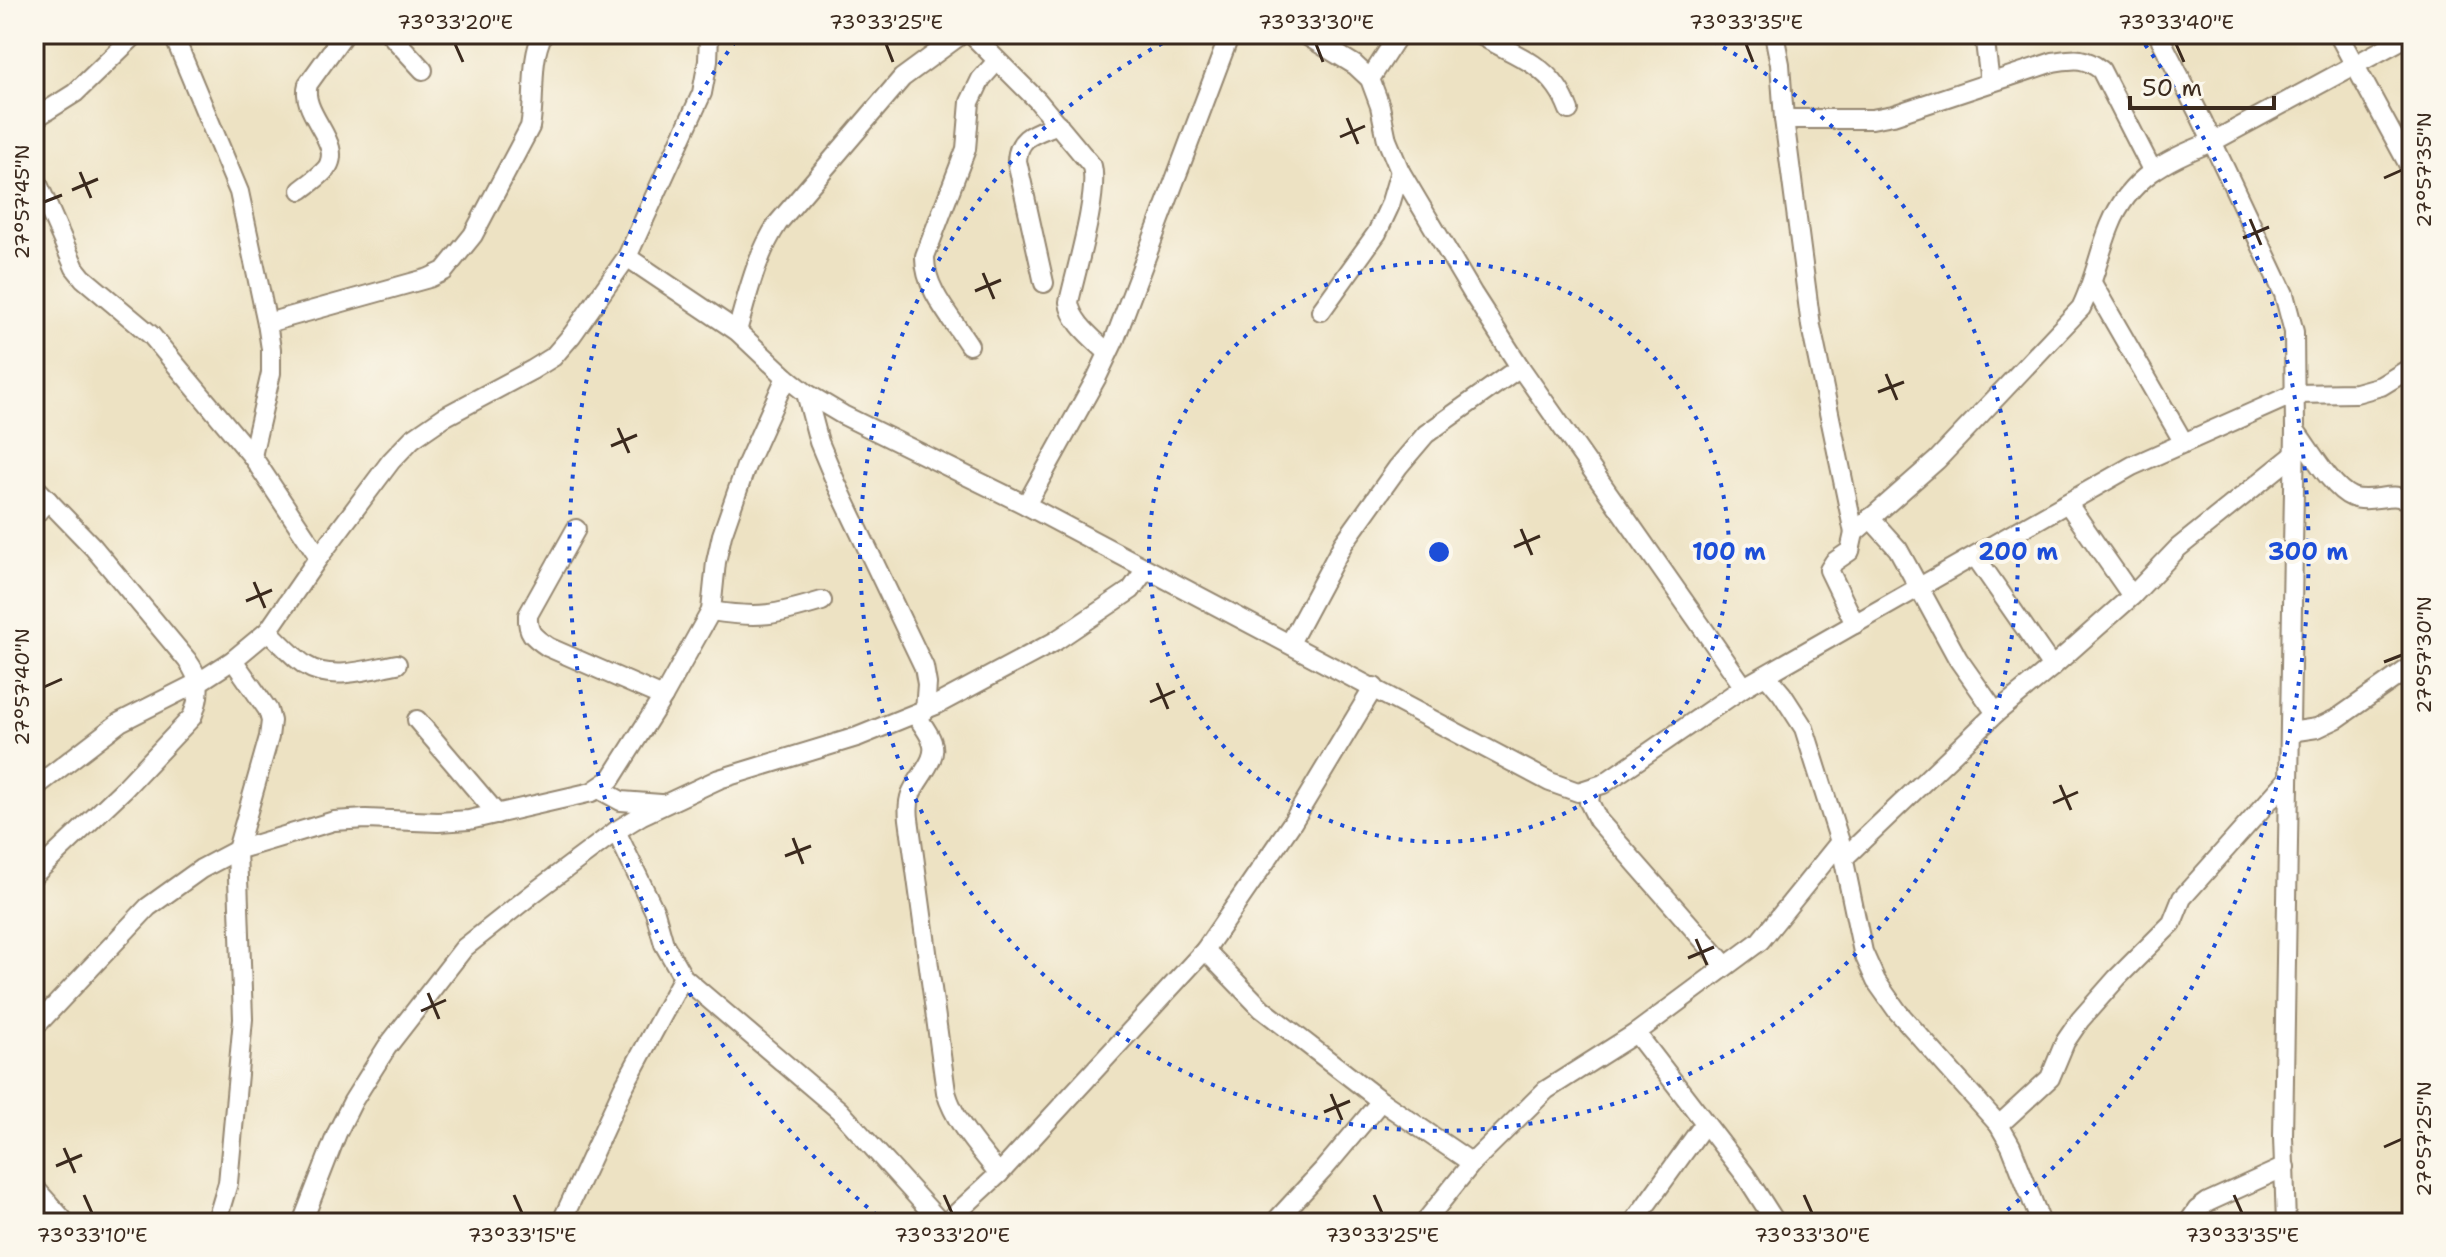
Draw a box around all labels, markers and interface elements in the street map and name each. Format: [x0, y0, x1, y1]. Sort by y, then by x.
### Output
text: 73°33'20"E [397, 9, 513, 35]
text: 73°33'25"E [829, 9, 943, 35]
text: 73°33'30"E [1258, 9, 1374, 35]
text: 73°33'35"E [1689, 9, 1803, 35]
text: 73°33'40"E [2118, 9, 2234, 35]
scale bar [2130, 60, 2274, 110]
text: 50 m [2142, 72, 2202, 104]
text: 27°57'35"N [2411, 112, 2437, 228]
text: 27°57'45"N [9, 145, 35, 259]
text: 100 m [1692, 536, 1766, 568]
text: 200 m [1978, 536, 2058, 568]
text: 300 m [2268, 536, 2348, 568]
centre of rings [1425, 538, 1453, 566]
text: 27°57'30"N [2411, 596, 2437, 714]
text: 27°57'40"N [9, 628, 35, 746]
text: 27°57'25"N [2411, 1081, 2437, 1197]
text: 73°33'10"E [37, 1222, 147, 1248]
text: 73°33'15"E [468, 1222, 577, 1248]
text: 73°33'20"E [894, 1222, 1010, 1248]
text: 73°33'25"E [1325, 1222, 1439, 1248]
text: 73°33'30"E [1754, 1222, 1870, 1248]
text: 73°33'35"E [2185, 1222, 2299, 1248]

